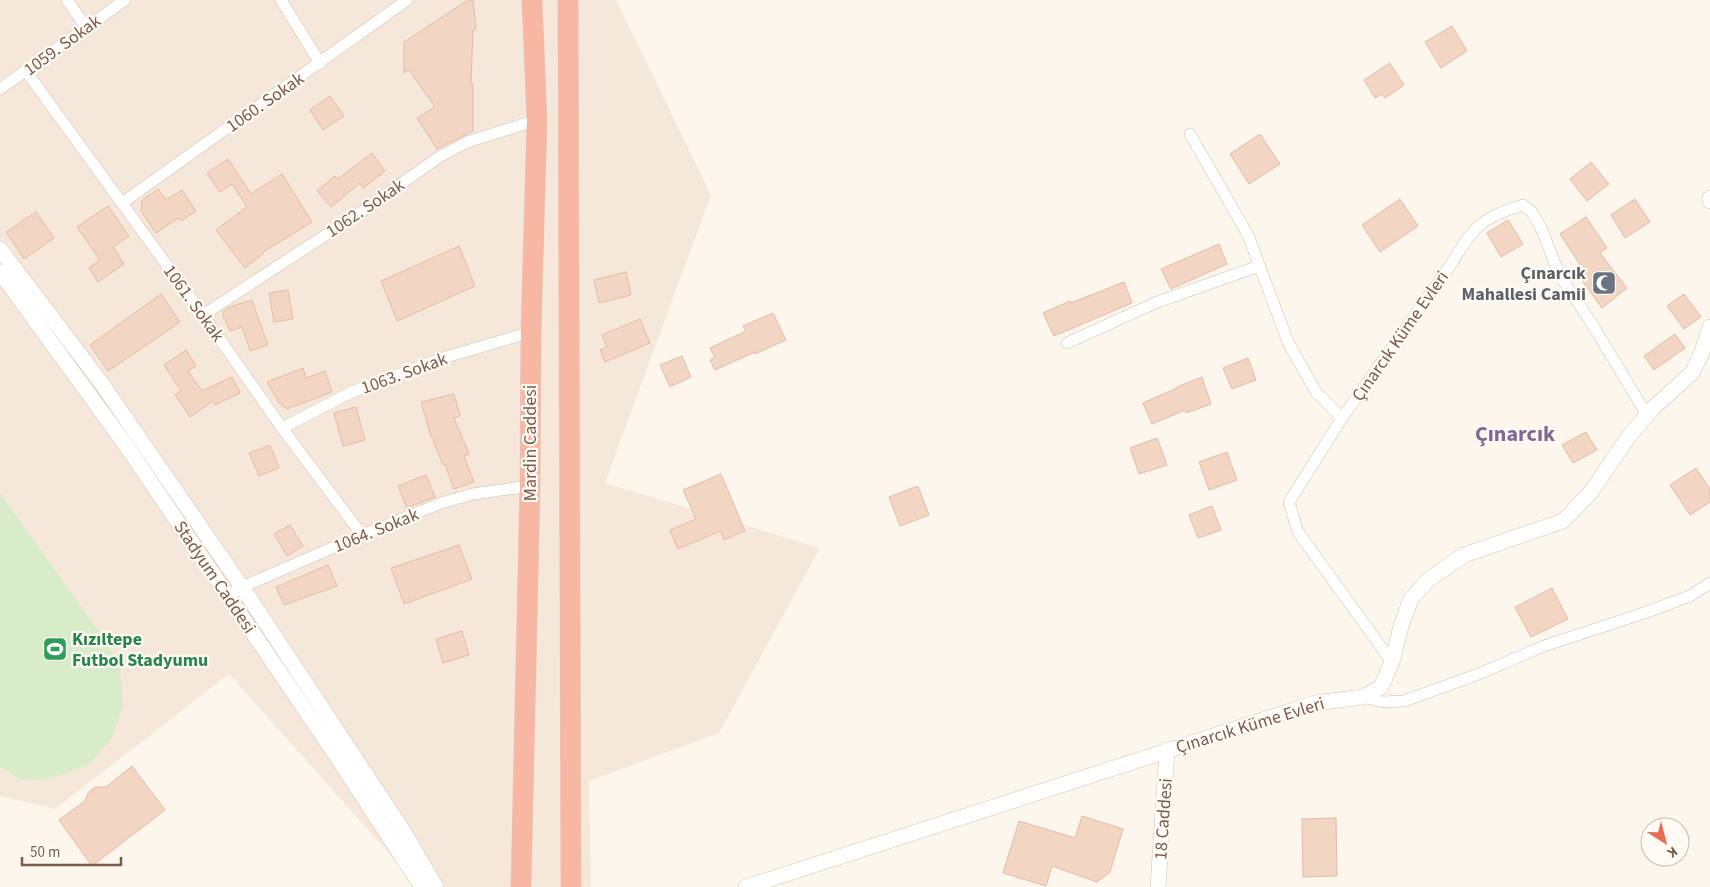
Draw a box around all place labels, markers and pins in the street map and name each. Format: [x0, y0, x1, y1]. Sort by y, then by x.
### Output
place label: Çınarcık Mahallesi Camii [1462, 261, 1586, 307]
mosque icon: Çınarcık Mahallesi Camii [1591, 270, 1617, 296]
place label: Kızıltepe Futbol Stadyumu [72, 627, 208, 673]
sports icon: Kızıltepe Futbol Stadyumu [42, 636, 68, 662]

